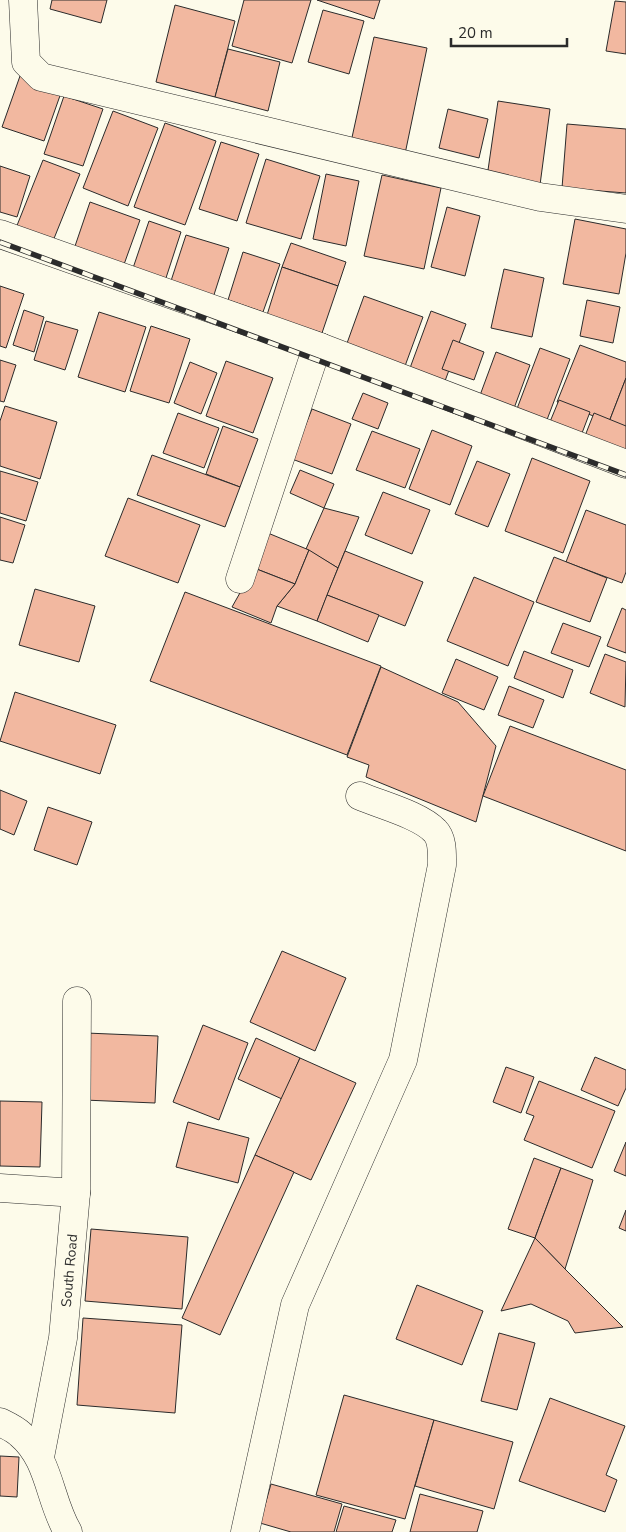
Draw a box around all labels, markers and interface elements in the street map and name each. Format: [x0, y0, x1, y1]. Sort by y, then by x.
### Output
scale bar [451, 15, 567, 47]
text: 20 m [458, 23, 493, 43]
street label: South Road [57, 1233, 82, 1308]

